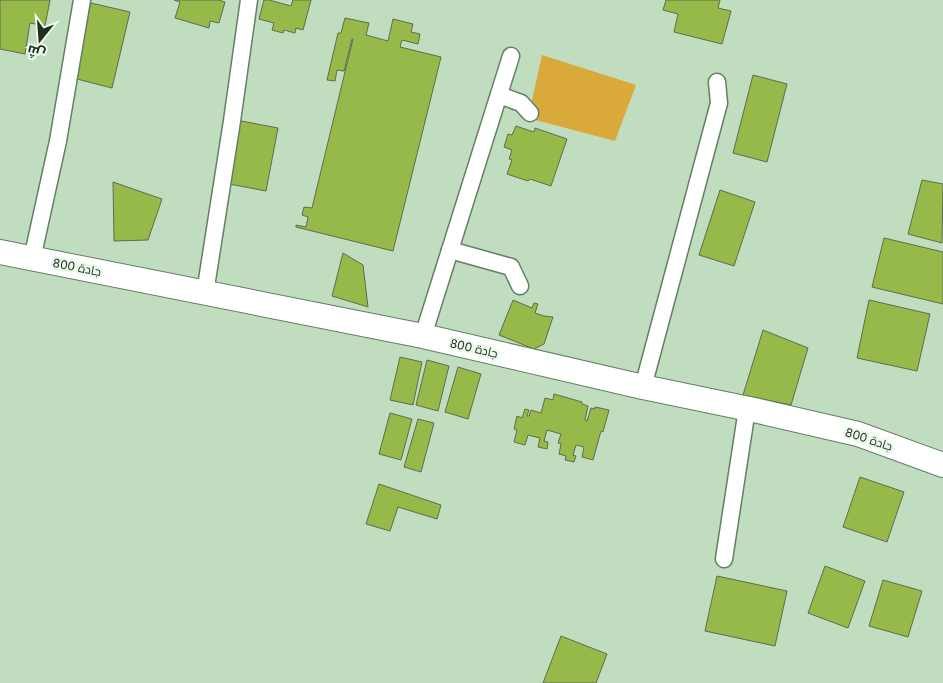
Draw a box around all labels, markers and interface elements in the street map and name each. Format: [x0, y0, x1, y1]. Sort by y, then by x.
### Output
north arrow [15, 15, 65, 65]
text: ش [25, 41, 47, 64]
street label: جادة 800 [52, 255, 102, 279]
street label: جادة 800 [448, 335, 500, 361]
street label: جادة 800 [843, 424, 895, 454]

